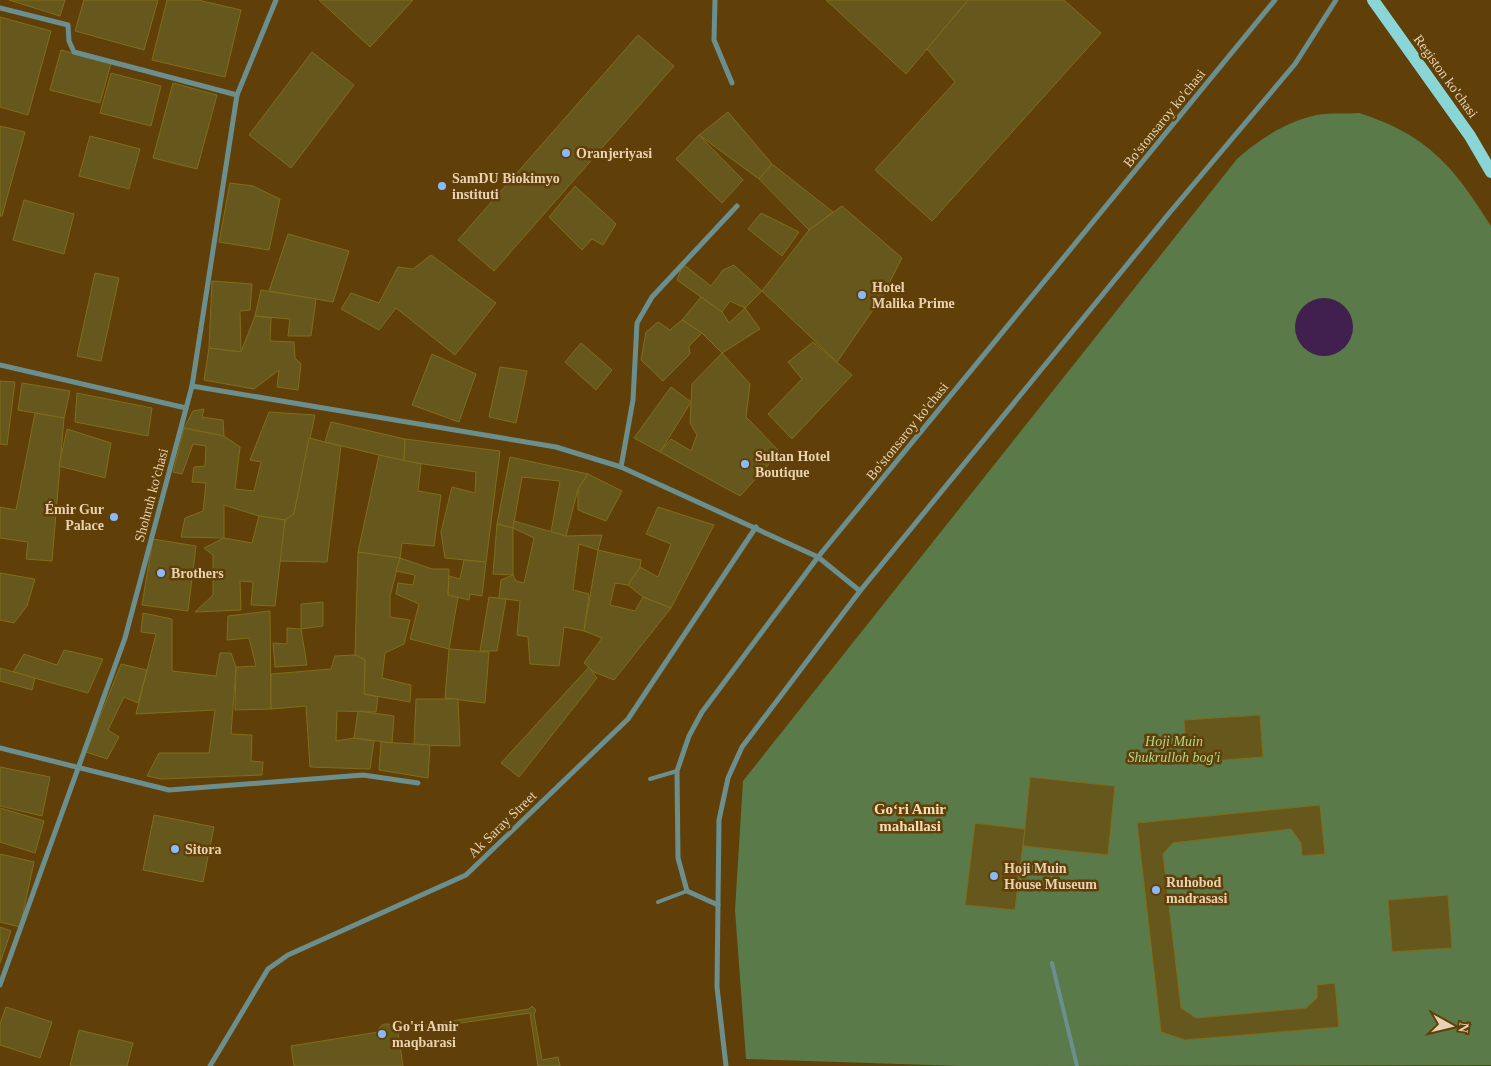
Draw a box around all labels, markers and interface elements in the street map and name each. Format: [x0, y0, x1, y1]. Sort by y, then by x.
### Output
street label: Registon ko'chasi [1411, 32, 1481, 121]
street label: Bo'stonsaroy ko'chasi [1120, 66, 1208, 170]
place label: Oranjeriyasi [576, 146, 652, 161]
marker: Oranjeriyasi [560, 147, 572, 159]
place label: SamDU Biokimyo instituti [452, 171, 560, 202]
marker: SamDU Biokimyo instituti [436, 180, 448, 192]
place label: Hotel Malika Prime [872, 280, 955, 311]
marker: Hotel Malika Prime [856, 289, 868, 301]
street label: Bo'stonsaroy ko'chasi [863, 379, 951, 483]
street label: Shohruh ko'chasi [132, 447, 171, 544]
place label: Sultan Hotel Boutique [755, 449, 830, 480]
marker: Sultan Hotel Boutique [739, 458, 751, 470]
place label: Émir Gur Palace [45, 501, 104, 533]
marker: Émir Gur Palace [108, 511, 120, 523]
place label: Brothers [171, 566, 224, 581]
marker: Brothers [155, 567, 167, 579]
park label: Hoji Muin Shukrulloh bog'i [1128, 734, 1221, 765]
street label: Ak Saray Street [465, 788, 540, 861]
district label: Go‘ri Amir mahallasi [874, 801, 946, 834]
place label: Sitora [185, 842, 222, 857]
marker: Sitora [169, 843, 181, 855]
place label: Hoji Muin House Museum [1004, 861, 1097, 892]
marker: Hoji Muin House Museum [988, 870, 1000, 882]
place label: Ruhobod madrasasi [1166, 875, 1228, 906]
marker: Ruhobod madrasasi [1150, 884, 1162, 896]
north arrow [1426, 1001, 1476, 1051]
place label: Go'ri Amir maqbarasi [392, 1019, 459, 1050]
text: N [1455, 1022, 1472, 1034]
marker: Go'ri Amir maqbarasi [376, 1028, 388, 1040]

